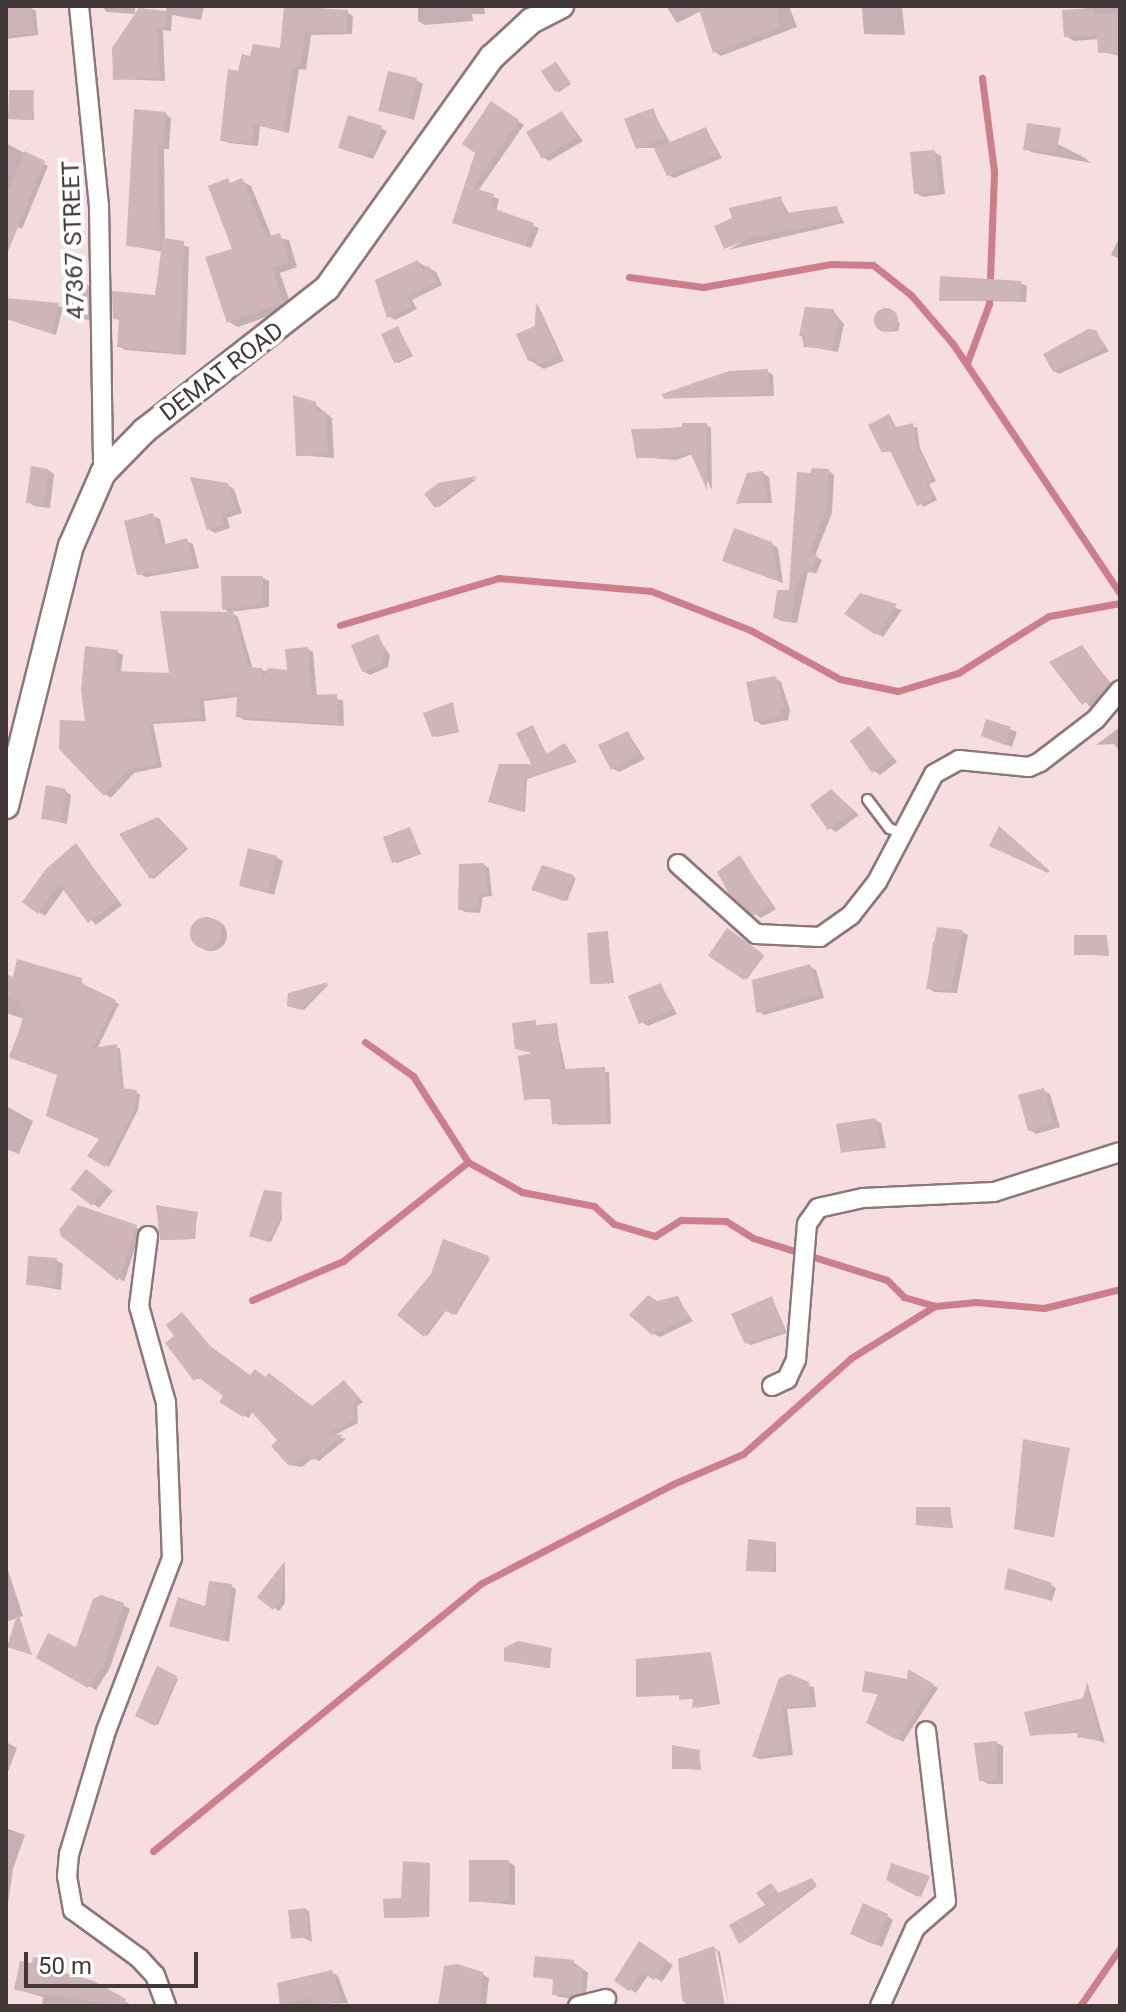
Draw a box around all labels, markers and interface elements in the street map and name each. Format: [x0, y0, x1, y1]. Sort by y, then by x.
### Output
street label: 47367 STREET [57, 160, 91, 320]
street label: DEMAT ROAD [154, 316, 290, 428]
scale bar [28, 1936, 202, 1986]
text: 50 m [38, 1952, 92, 1980]

